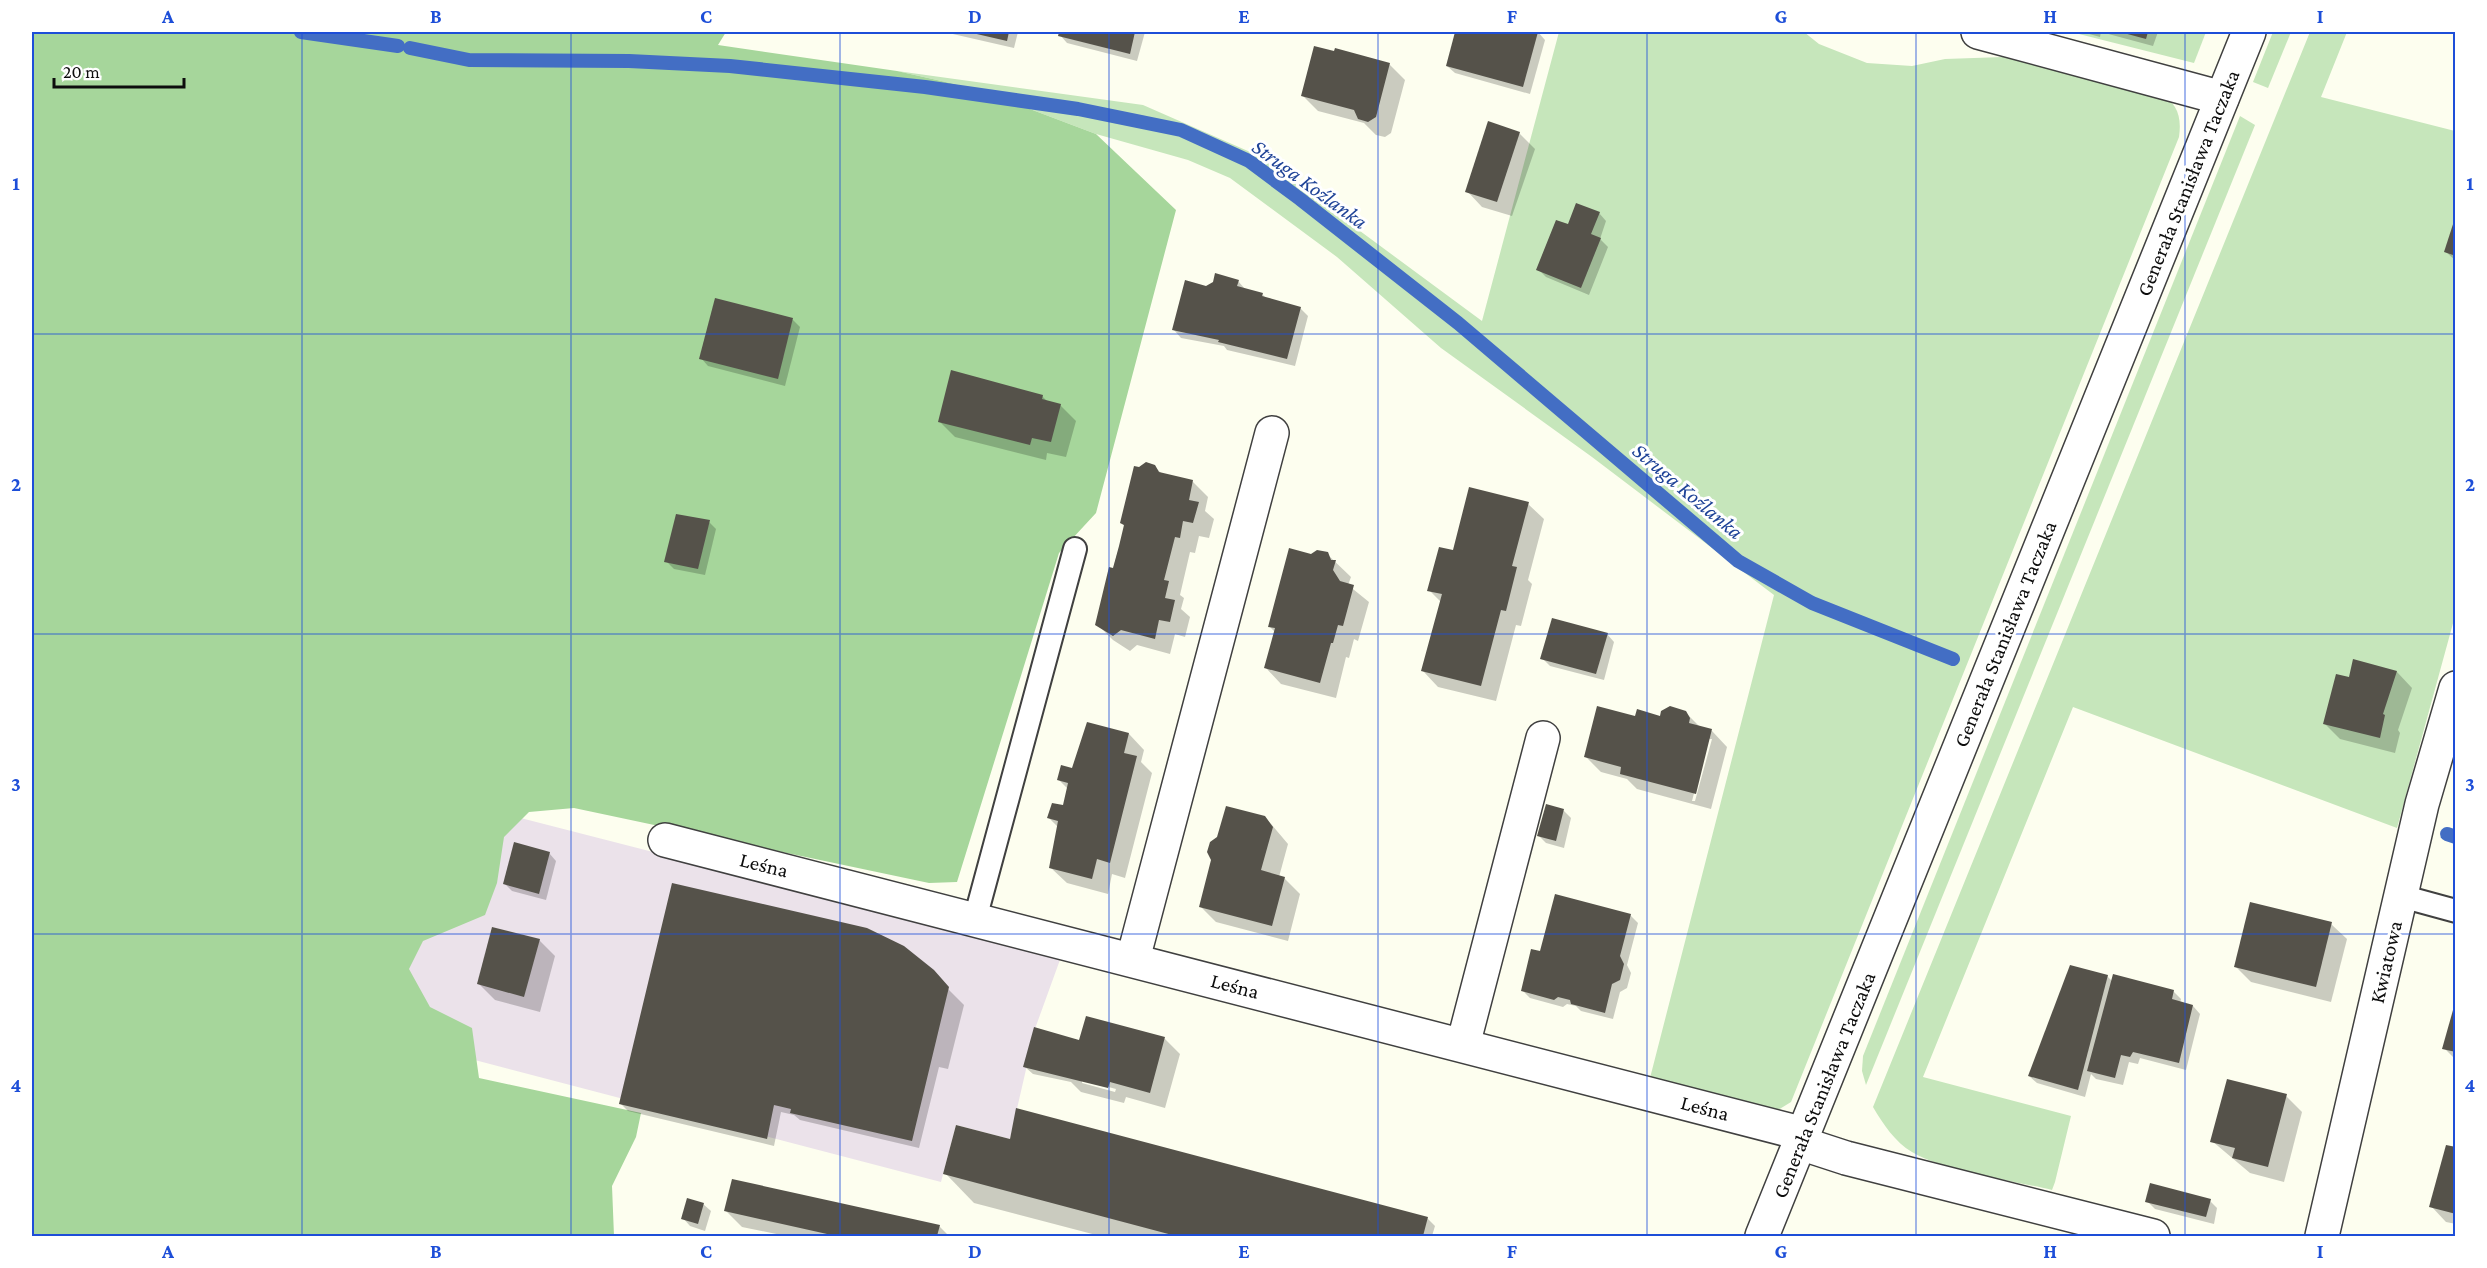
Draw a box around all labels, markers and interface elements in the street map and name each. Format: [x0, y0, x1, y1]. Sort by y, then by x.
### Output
text: A [161, 5, 175, 27]
text: B [430, 5, 442, 27]
text: C [700, 5, 712, 27]
text: D [968, 5, 982, 27]
text: E [1238, 5, 1250, 27]
text: F [1507, 5, 1518, 27]
text: G [1775, 5, 1788, 27]
text: H [2043, 5, 2057, 27]
text: I [2317, 5, 2324, 27]
scale bar [54, 51, 184, 89]
text: 20 m [63, 62, 100, 82]
street label: Generała Stanisława Taczaka [2132, 66, 2245, 300]
water label: Struga Koźlanka [1248, 134, 1372, 234]
text: 1 [12, 172, 20, 194]
text: 1 [2466, 172, 2474, 194]
water label: Struga Koźlanka [1628, 438, 1748, 544]
text: 2 [11, 473, 21, 495]
text: 2 [2465, 473, 2475, 495]
street label: Generała Stanisława Taczaka [1949, 517, 2062, 751]
text: 3 [11, 773, 21, 795]
text: 3 [2465, 773, 2475, 795]
street label: Leśna [737, 847, 791, 883]
street label: Kwiatowa [2365, 918, 2407, 1006]
street label: Leśna [1208, 968, 1262, 1004]
street label: Generała Stanisława Taczaka [1768, 968, 1881, 1202]
text: 4 [11, 1074, 22, 1096]
text: 4 [2465, 1074, 2476, 1096]
street label: Leśna [1678, 1090, 1732, 1126]
text: A [161, 1240, 175, 1262]
text: B [430, 1240, 442, 1262]
text: C [700, 1240, 712, 1262]
text: D [968, 1240, 982, 1262]
text: E [1238, 1240, 1250, 1262]
text: F [1507, 1240, 1518, 1262]
text: G [1775, 1240, 1788, 1262]
text: H [2043, 1240, 2057, 1262]
text: I [2317, 1240, 2324, 1262]

